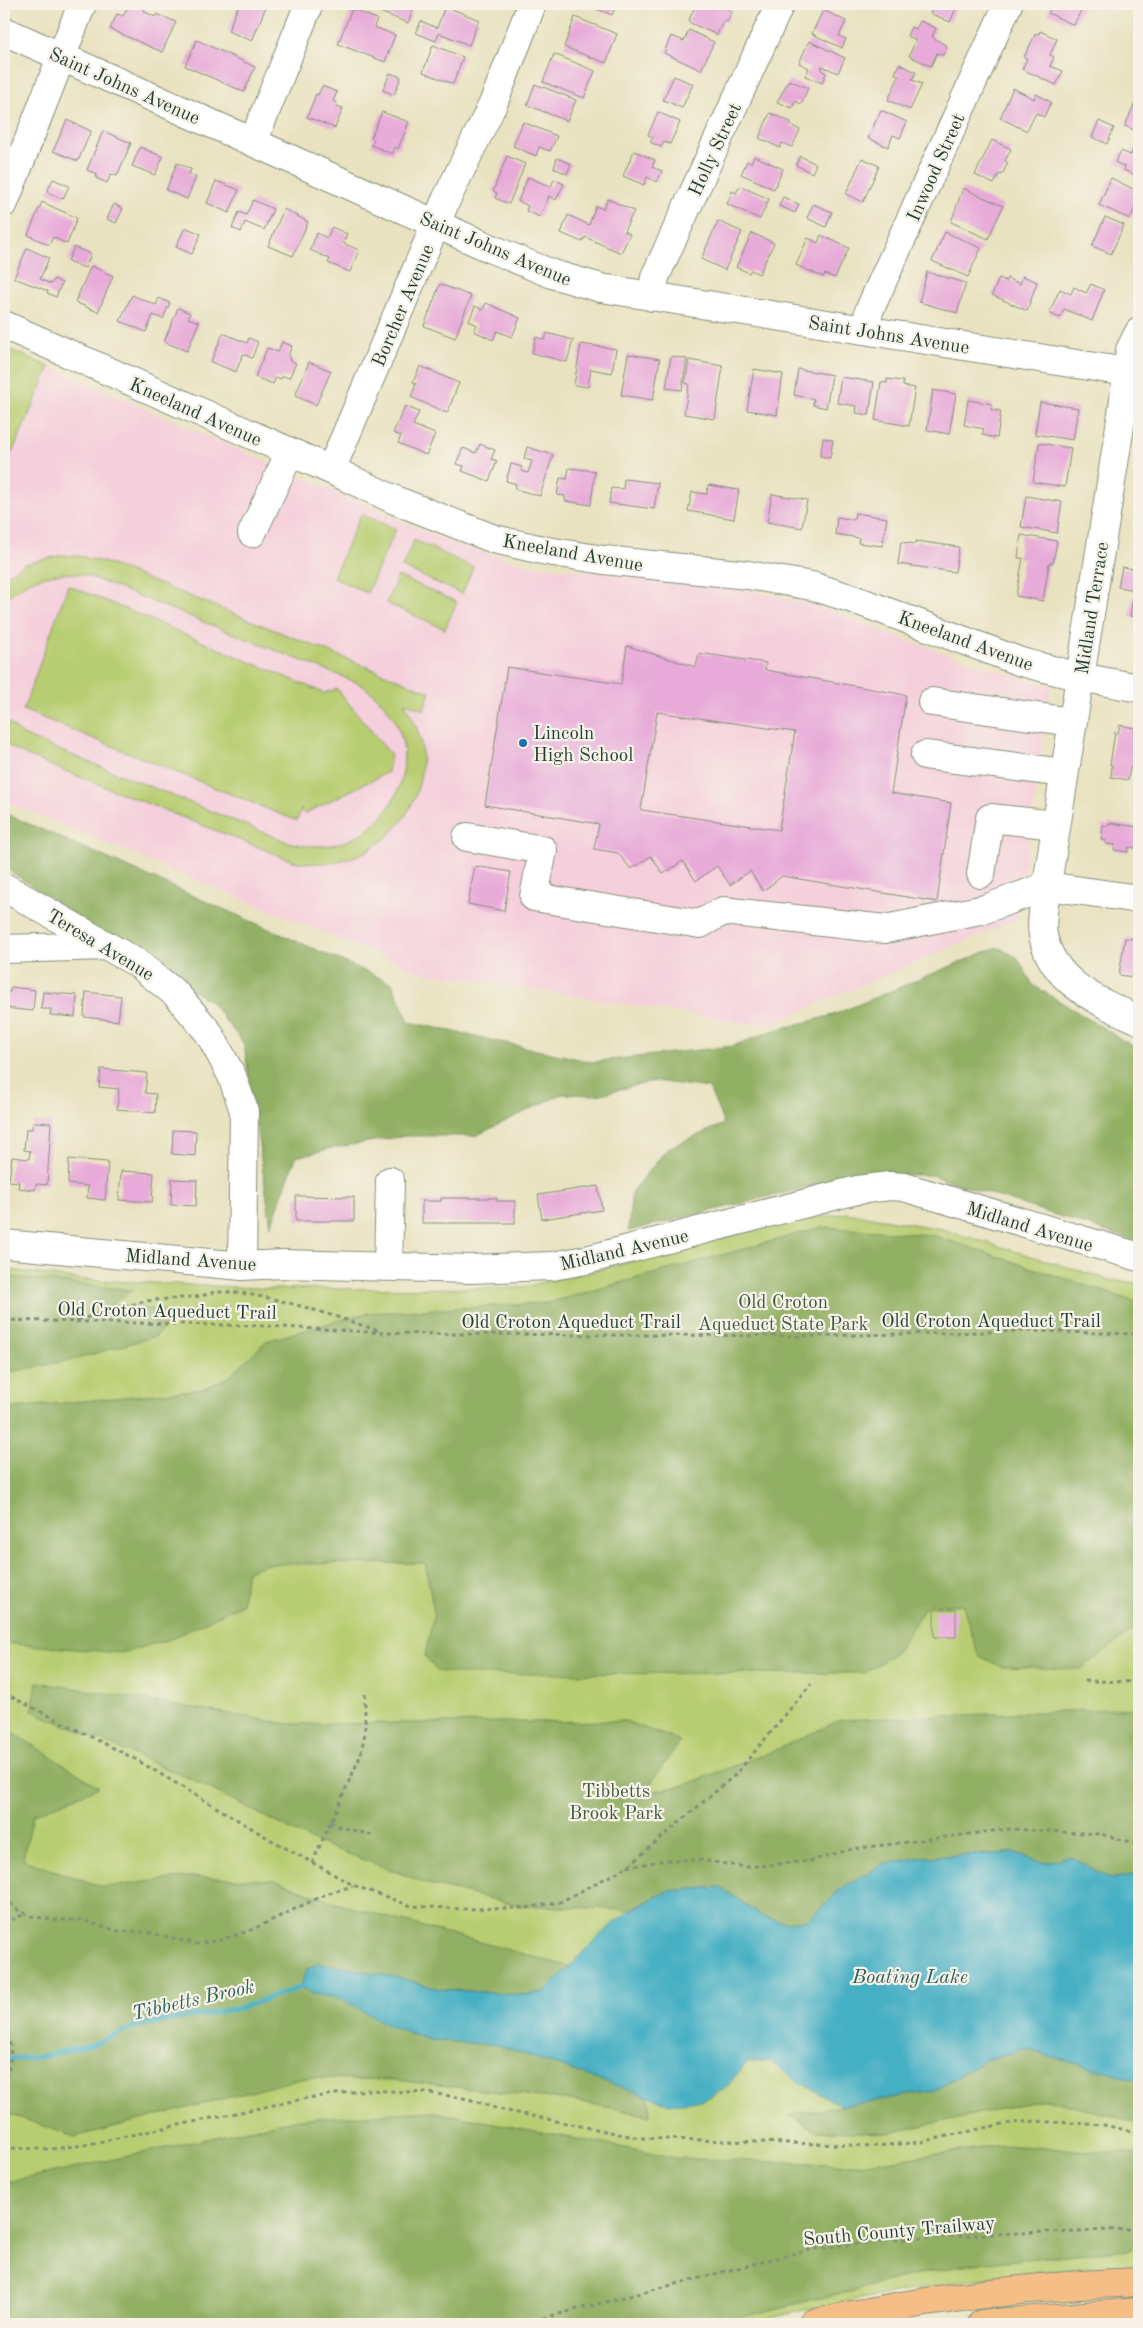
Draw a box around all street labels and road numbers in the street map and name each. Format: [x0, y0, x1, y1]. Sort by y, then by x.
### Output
street label: Saint Johns Avenue [46, 46, 202, 129]
street label: Holly Street [686, 101, 746, 200]
street label: Inwood Street [905, 111, 970, 225]
street label: Saint Johns Avenue [416, 210, 574, 291]
street label: Borcher Avenue [370, 242, 439, 370]
street label: Saint Johns Avenue [807, 314, 970, 359]
street label: Kneeland Avenue [126, 376, 264, 451]
street label: Kneeland Avenue [501, 533, 644, 576]
street label: Midland Terrace [1074, 541, 1113, 676]
street label: Kneeland Avenue [895, 609, 1035, 676]
street label: Teresa Avenue [43, 907, 156, 985]
street label: Midland Avenue [964, 1200, 1095, 1257]
street label: Midland Avenue [558, 1227, 691, 1275]
street label: Midland Avenue [125, 1247, 257, 1276]
street label: Old Croton Aqueduct Trail [57, 1301, 277, 1324]
street label: Old Croton Aqueduct Trail [881, 1313, 1101, 1332]
street label: Old Croton Aqueduct Trail [461, 1314, 681, 1333]
street label: South County Trailway [802, 2215, 996, 2250]

